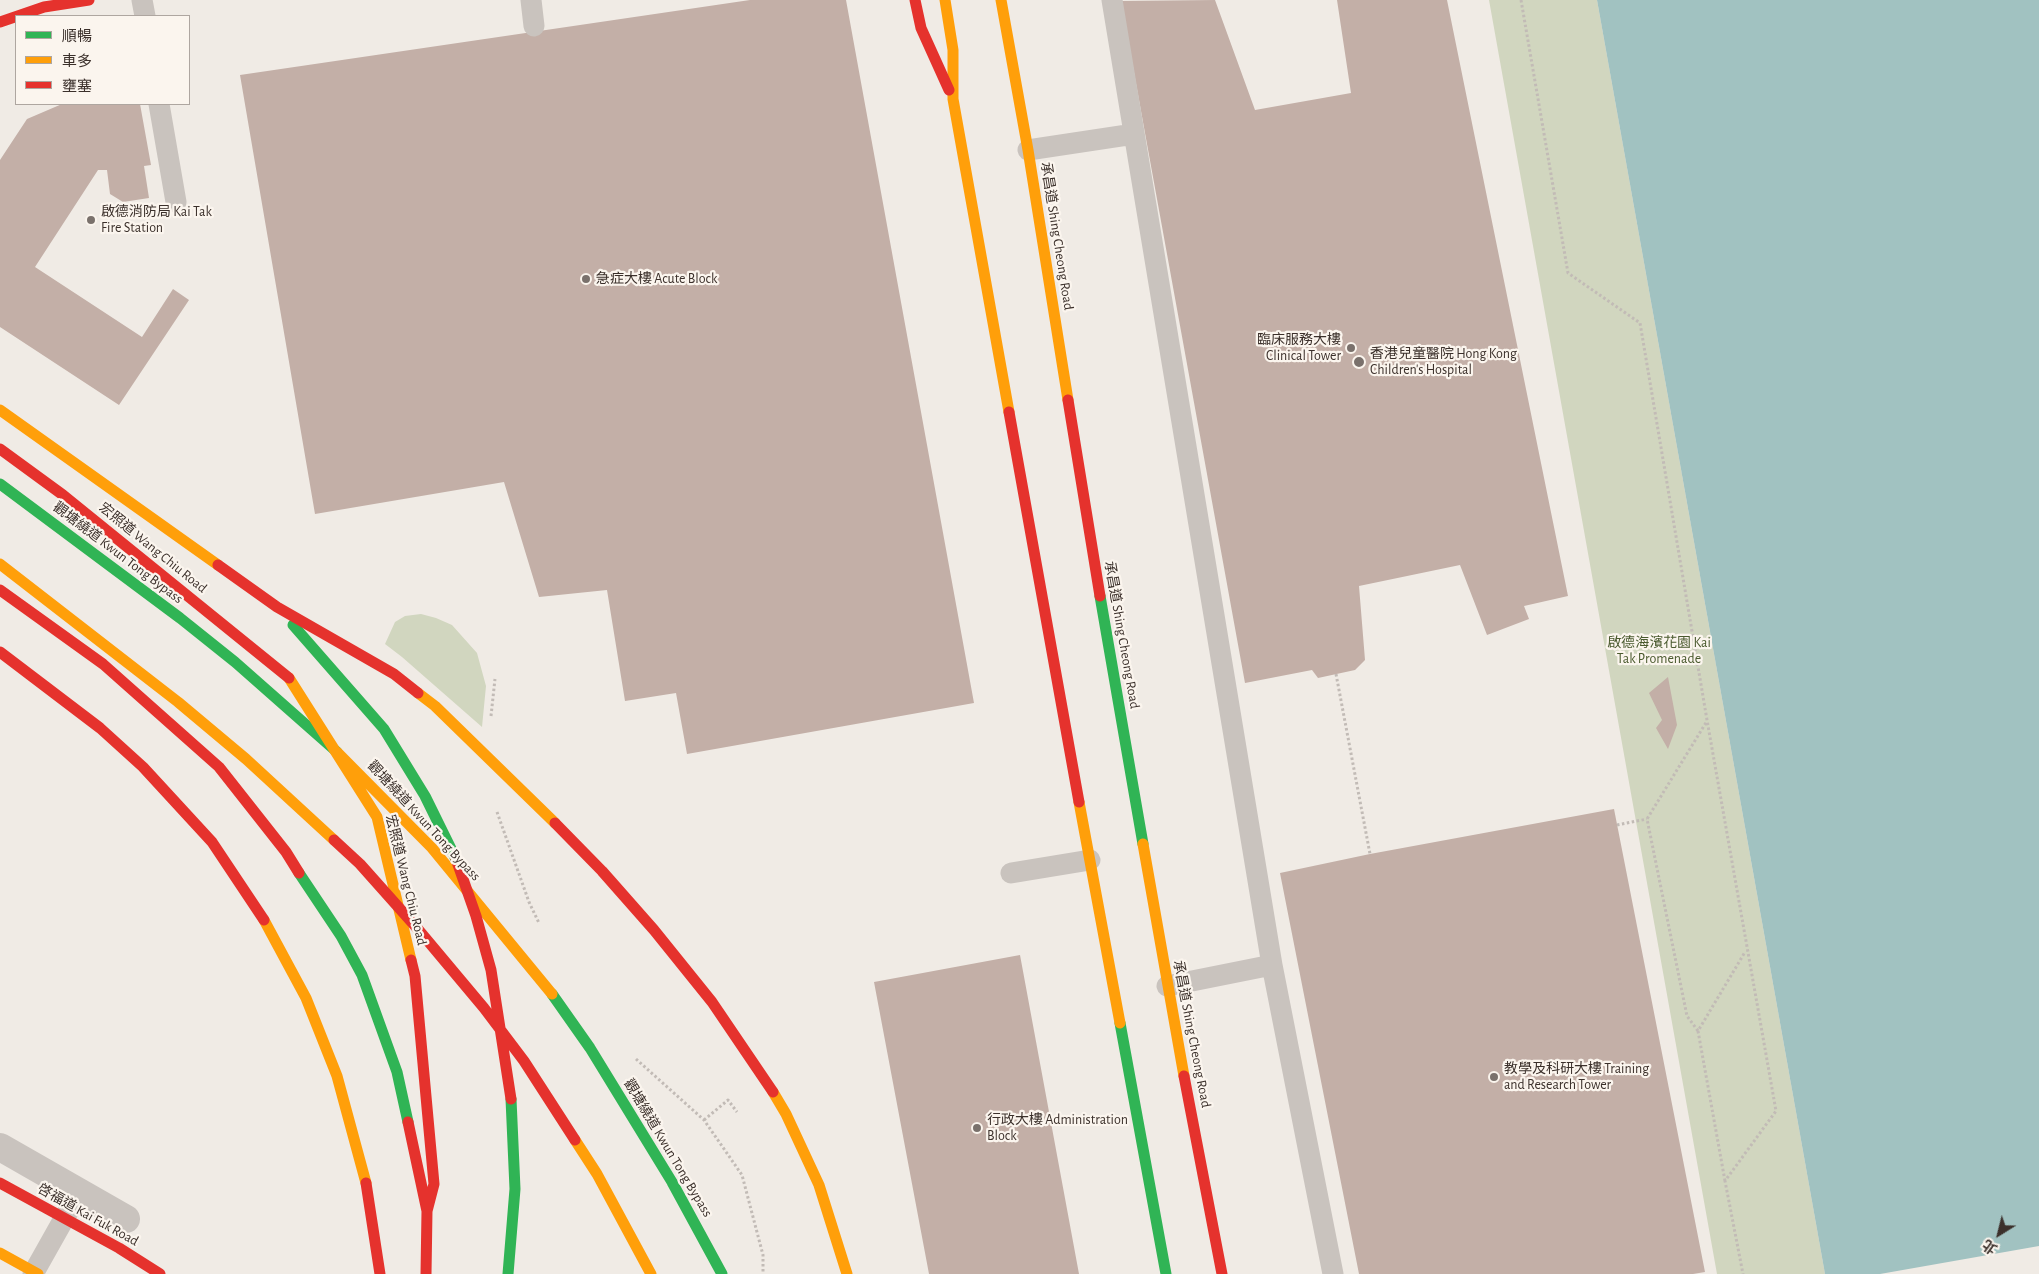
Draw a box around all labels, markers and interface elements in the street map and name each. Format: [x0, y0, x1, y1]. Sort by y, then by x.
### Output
legend [15, 15, 190, 105]
text: 順暢 [62, 29, 92, 44]
text: 車多 [62, 54, 92, 69]
text: 壅塞 [62, 79, 92, 94]
street label: 承昌道 Shing Cheong Road [1037, 161, 1077, 311]
place label: 啟德消防局 Kai Tak Fire Station [101, 204, 212, 236]
marker: 啟德消防局 Kai Tak Fire Station [85, 214, 97, 226]
place label: 急症大樓 Acute Block [596, 271, 717, 287]
marker: 急症大樓 Acute Block [580, 273, 592, 285]
place label: 臨床服務大樓 Clinical Tower [1257, 332, 1341, 364]
marker: 臨床服務大樓 Clinical Tower [1345, 342, 1357, 354]
place label: 香港兒童醫院 Hong Kong Children's Hospital [1370, 346, 1517, 378]
marker: 香港兒童醫院 Hong Kong Children's Hospital [1352, 355, 1366, 369]
street label: 觀塘繞道 Kwun Tong Bypass [50, 499, 186, 607]
street label: 宏照道 Wang Chiu Road [96, 499, 210, 597]
street label: 承昌道 Shing Cheong Road [1101, 560, 1143, 710]
park label: 啟德海濱花園 Kai Tak Promenade [1607, 635, 1711, 668]
street label: 觀塘繞道 Kwun Tong Bypass [364, 757, 484, 885]
street label: 宏照道 Wang Chiu Road [382, 813, 430, 947]
street label: 承昌道 Shing Cheong Road [1169, 959, 1215, 1109]
place label: 教學及科研大樓 Training and Research Tower [1504, 1061, 1649, 1094]
marker: 教學及科研大樓 Training and Research Tower [1488, 1071, 1500, 1083]
street label: 觀塘繞道 Kwun Tong Bypass [620, 1076, 716, 1220]
place label: 行政大樓 Administration Block [987, 1112, 1128, 1144]
marker: 行政大樓 Administration Block [971, 1122, 983, 1134]
street label: 啓福道 Kai Fuk Road [34, 1180, 142, 1250]
north arrow [1974, 1209, 2024, 1259]
text: 北 [1980, 1236, 2000, 1256]

